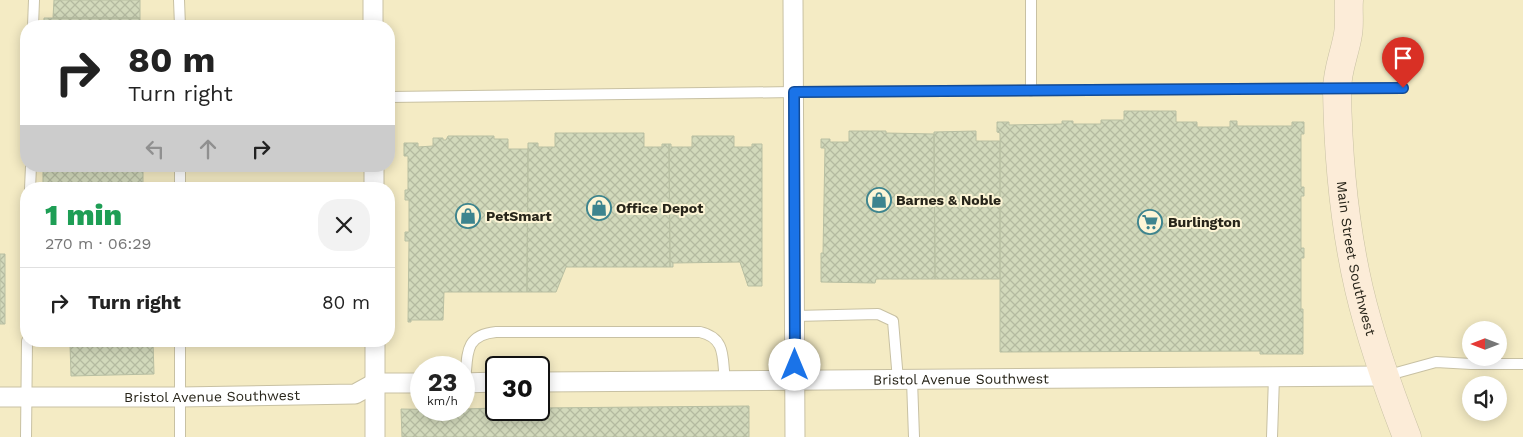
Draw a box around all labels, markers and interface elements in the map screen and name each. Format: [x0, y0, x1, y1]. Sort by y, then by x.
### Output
pin [1382, 37, 1424, 88]
text: 80 m [128, 39, 215, 81]
icon: right [45, 40, 110, 105]
icon: arrive [1389, 44, 1417, 72]
text: Turn right [128, 81, 233, 106]
icon: left [141, 135, 169, 163]
icon: ahead [194, 135, 222, 163]
icon: right [247, 135, 275, 163]
street label: Main Street Southwest [1334, 180, 1379, 338]
shop icon: Barnes & Noble [866, 187, 892, 213]
place label: Barnes & Noble [896, 192, 1001, 208]
shop icon: Office Depot [586, 195, 612, 221]
text: 1 min [45, 197, 122, 232]
button: close [318, 199, 370, 251]
place label: Office Depot [616, 200, 703, 216]
shop icon: PetSmart [455, 203, 481, 229]
place label: PetSmart [486, 208, 552, 224]
supermarket icon: Burlington [1137, 209, 1163, 235]
place label: Burlington [1168, 214, 1241, 230]
text: 270 m · 06:29 [45, 234, 151, 253]
icon: right [45, 289, 73, 317]
text: Turn right [88, 291, 181, 314]
text: 80 m [322, 291, 370, 314]
north arrow [1462, 321, 1508, 366]
map controls [1462, 321, 1507, 421]
position arrow [768, 338, 820, 390]
speed limit sign: 30 [485, 356, 550, 421]
text: 23 [428, 368, 457, 397]
street label: Bristol Avenue Southwest [873, 370, 1049, 388]
button: sound [1462, 376, 1507, 421]
street label: Bristol Avenue Southwest [124, 387, 300, 405]
text: km/h [427, 394, 458, 408]

